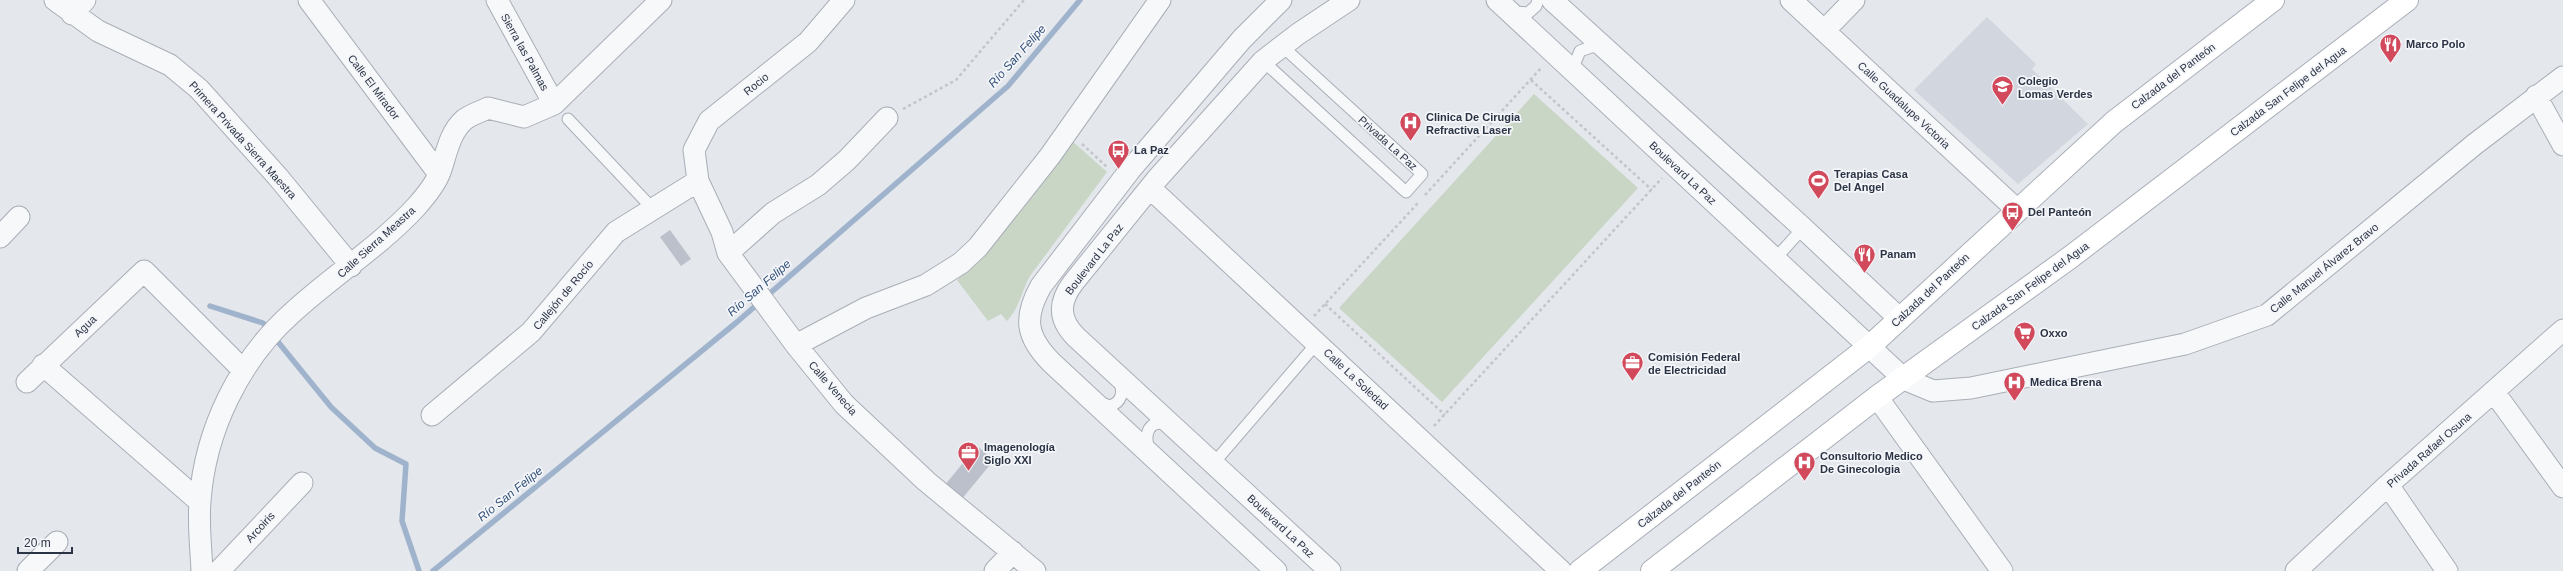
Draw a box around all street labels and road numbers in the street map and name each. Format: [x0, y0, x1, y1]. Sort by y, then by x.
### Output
street label: Sierra las Palmas [499, 11, 551, 93]
street label: Calzada del Panteón [2129, 40, 2217, 112]
street label: Calzada San Felipe del Agua [2228, 43, 2349, 138]
street label: Calle El Mirador [346, 52, 403, 122]
street label: Calle Guadalupe Victoria [1855, 59, 1953, 151]
street label: Rocio [741, 70, 771, 98]
street label: Primera Privada Sierra Maestra [187, 79, 300, 202]
street label: Privada La Paz [1356, 114, 1420, 172]
street label: Boulevard La Paz [1647, 139, 1719, 207]
street label: Calle Sierra Meastra [335, 203, 418, 280]
street label: Boulevard La Paz [1063, 221, 1125, 297]
street label: Calle Manuel Álvarez Bravo [2267, 221, 2381, 315]
street label: Calzada San Felipe del Agua [1969, 239, 2092, 333]
street label: Calzada del Panteón [1889, 251, 1971, 329]
street label: Callejón de Rocío [530, 258, 596, 332]
street label: Agua [72, 312, 99, 339]
street label: Calle La Soledad [1321, 346, 1391, 412]
street label: Calle Venecia [806, 359, 860, 418]
street label: Privada Rafael Osuna [2384, 410, 2474, 490]
street label: Calzada del Panteón [1635, 458, 1723, 530]
street label: Boulevard La Paz [1245, 492, 1317, 560]
street label: Arcoiris [243, 509, 277, 545]

